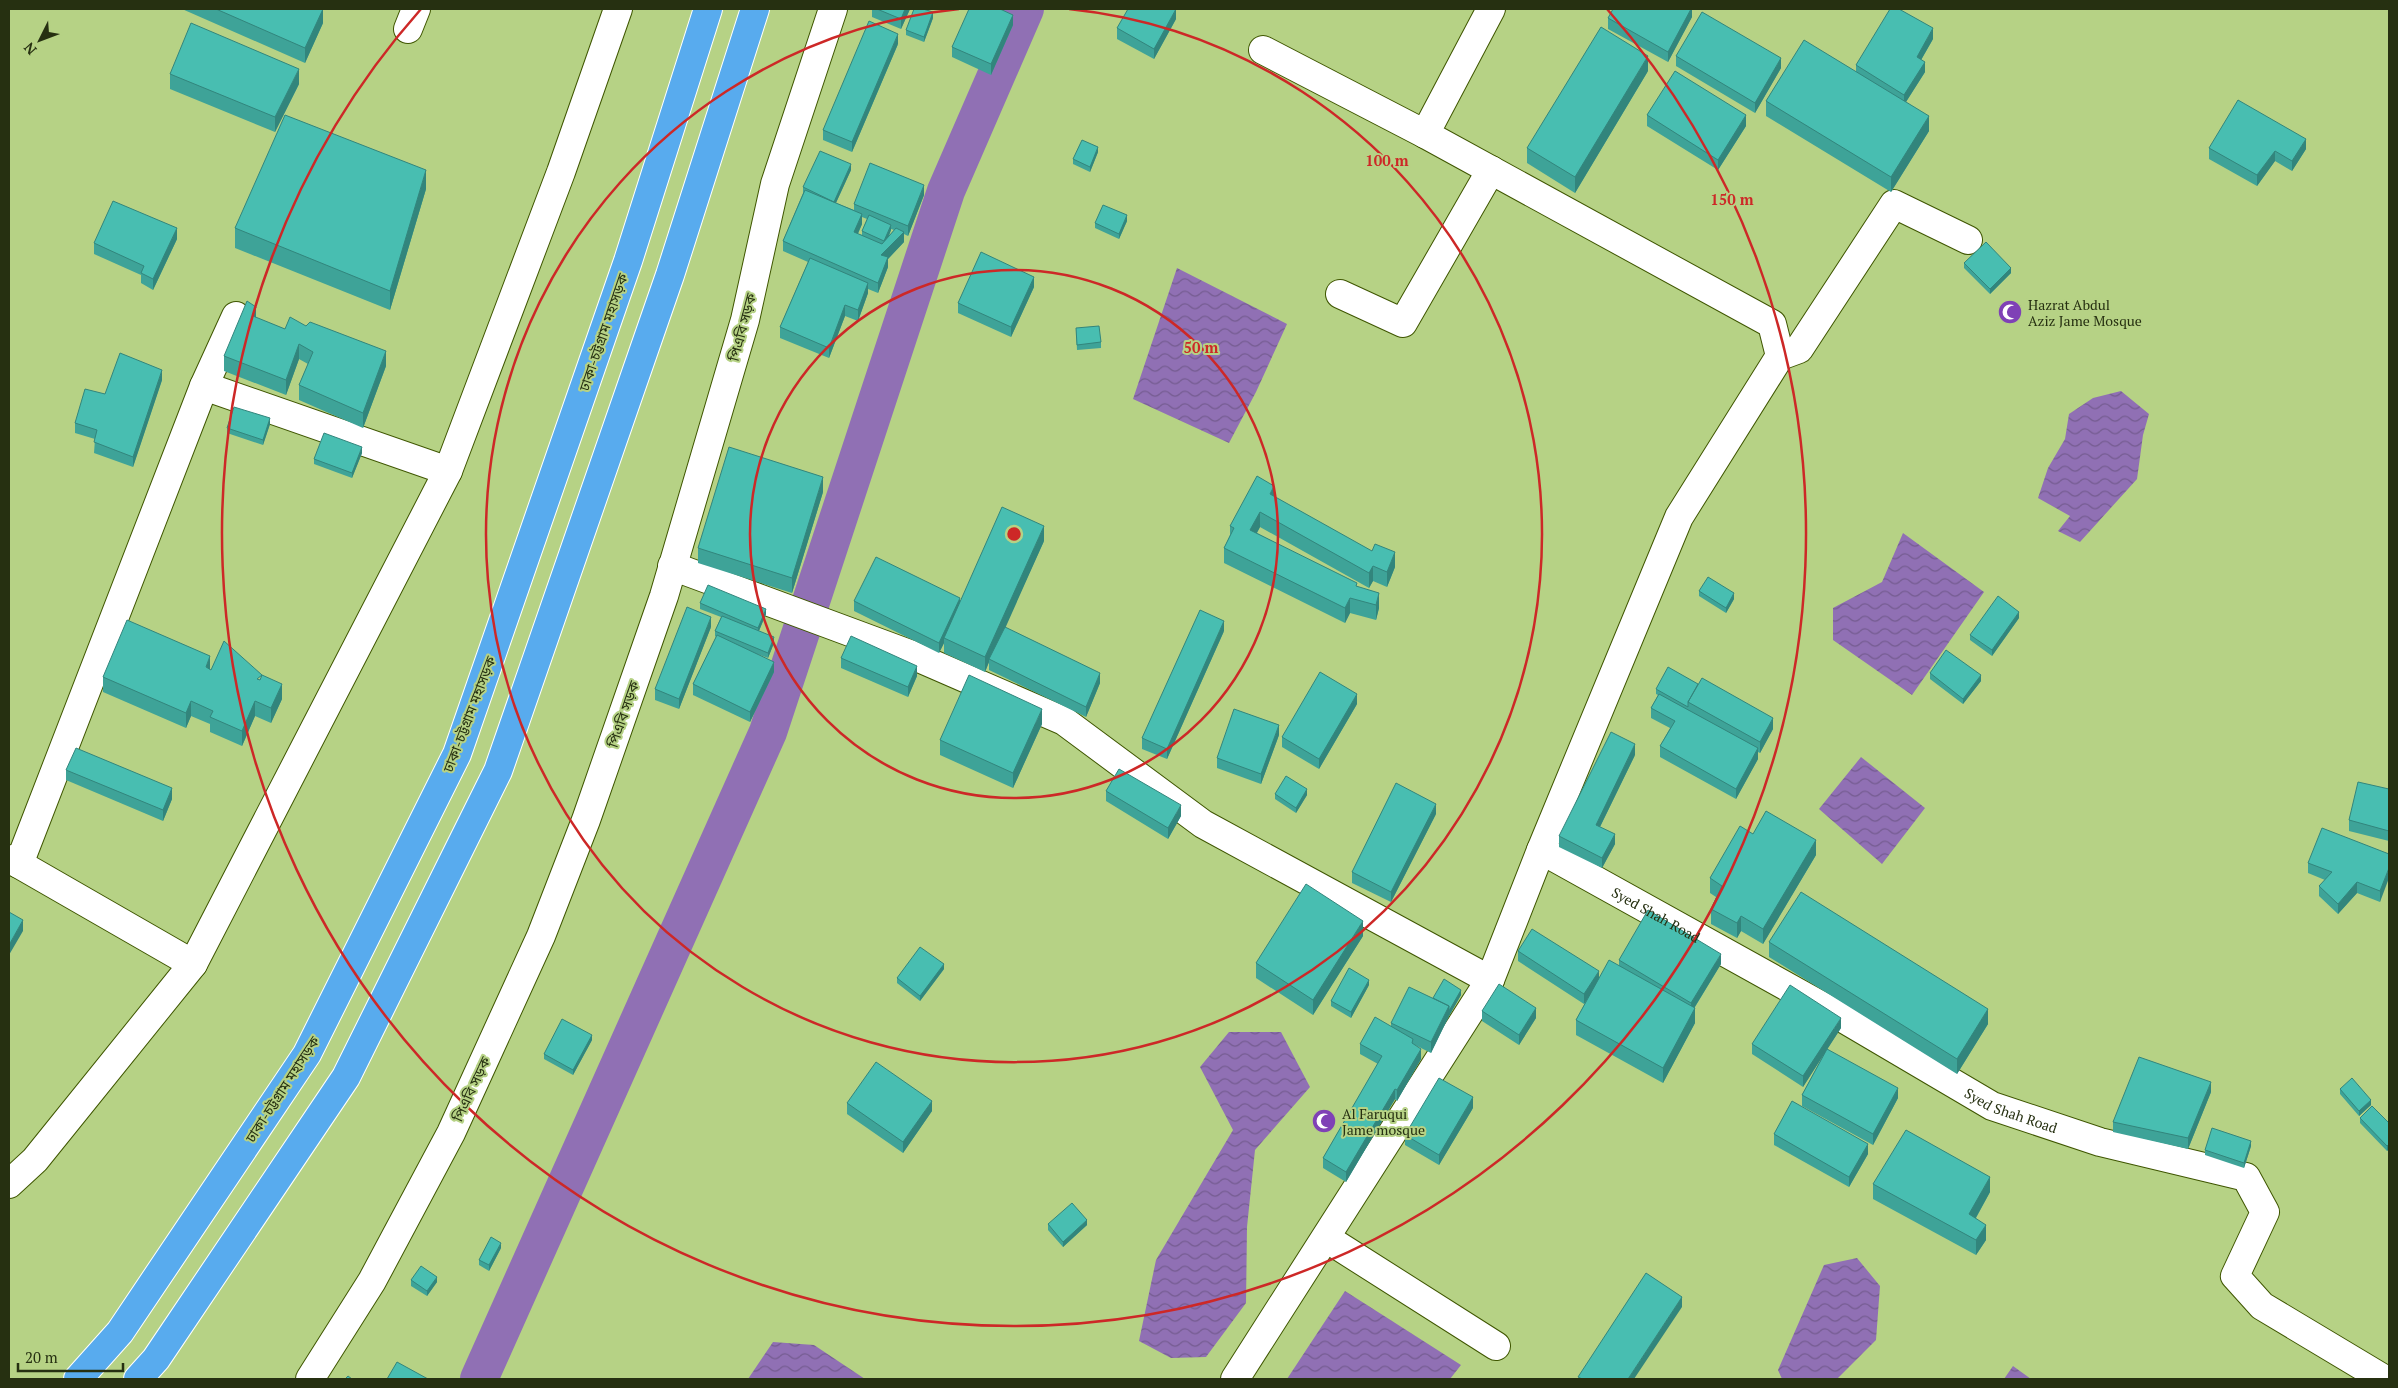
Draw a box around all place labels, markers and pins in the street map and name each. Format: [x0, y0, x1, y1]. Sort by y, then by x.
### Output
place label: Hazrat Abdul Aziz Jame Mosque [2028, 295, 2142, 330]
mosque icon: Hazrat Abdul Aziz Jame Mosque [1997, 299, 2023, 325]
centre of rings [1005, 525, 1023, 543]
place label: Al Faruqui Jame mosque [1342, 1104, 1425, 1139]
mosque icon: Al Faruqui Jame mosque [1311, 1108, 1337, 1134]

